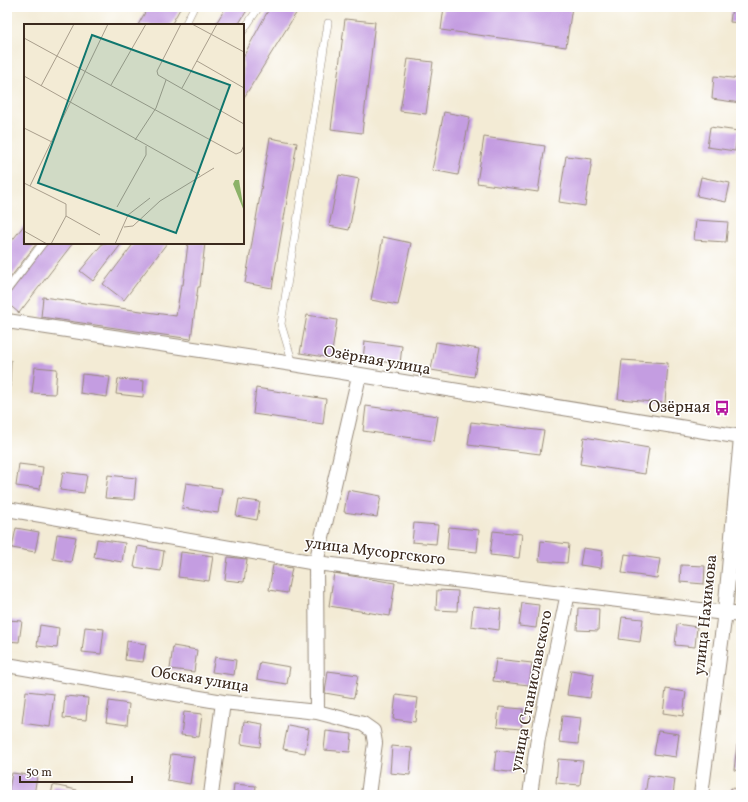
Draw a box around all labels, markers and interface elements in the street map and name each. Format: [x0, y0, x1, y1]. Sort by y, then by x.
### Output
inset map [24, 24, 244, 244]
street label: Озёрная улица [322, 341, 432, 381]
place label: Озёрная [649, 397, 710, 419]
bus stop icon: Озёрная [713, 399, 731, 417]
street label: улица Мусоргского [304, 532, 446, 572]
street label: улица Нахимова [689, 554, 723, 676]
street label: улица Станиславского [506, 608, 558, 774]
street label: Обская улица [149, 661, 251, 699]
scale bar [20, 758, 132, 784]
text: 50 m [26, 765, 52, 781]

